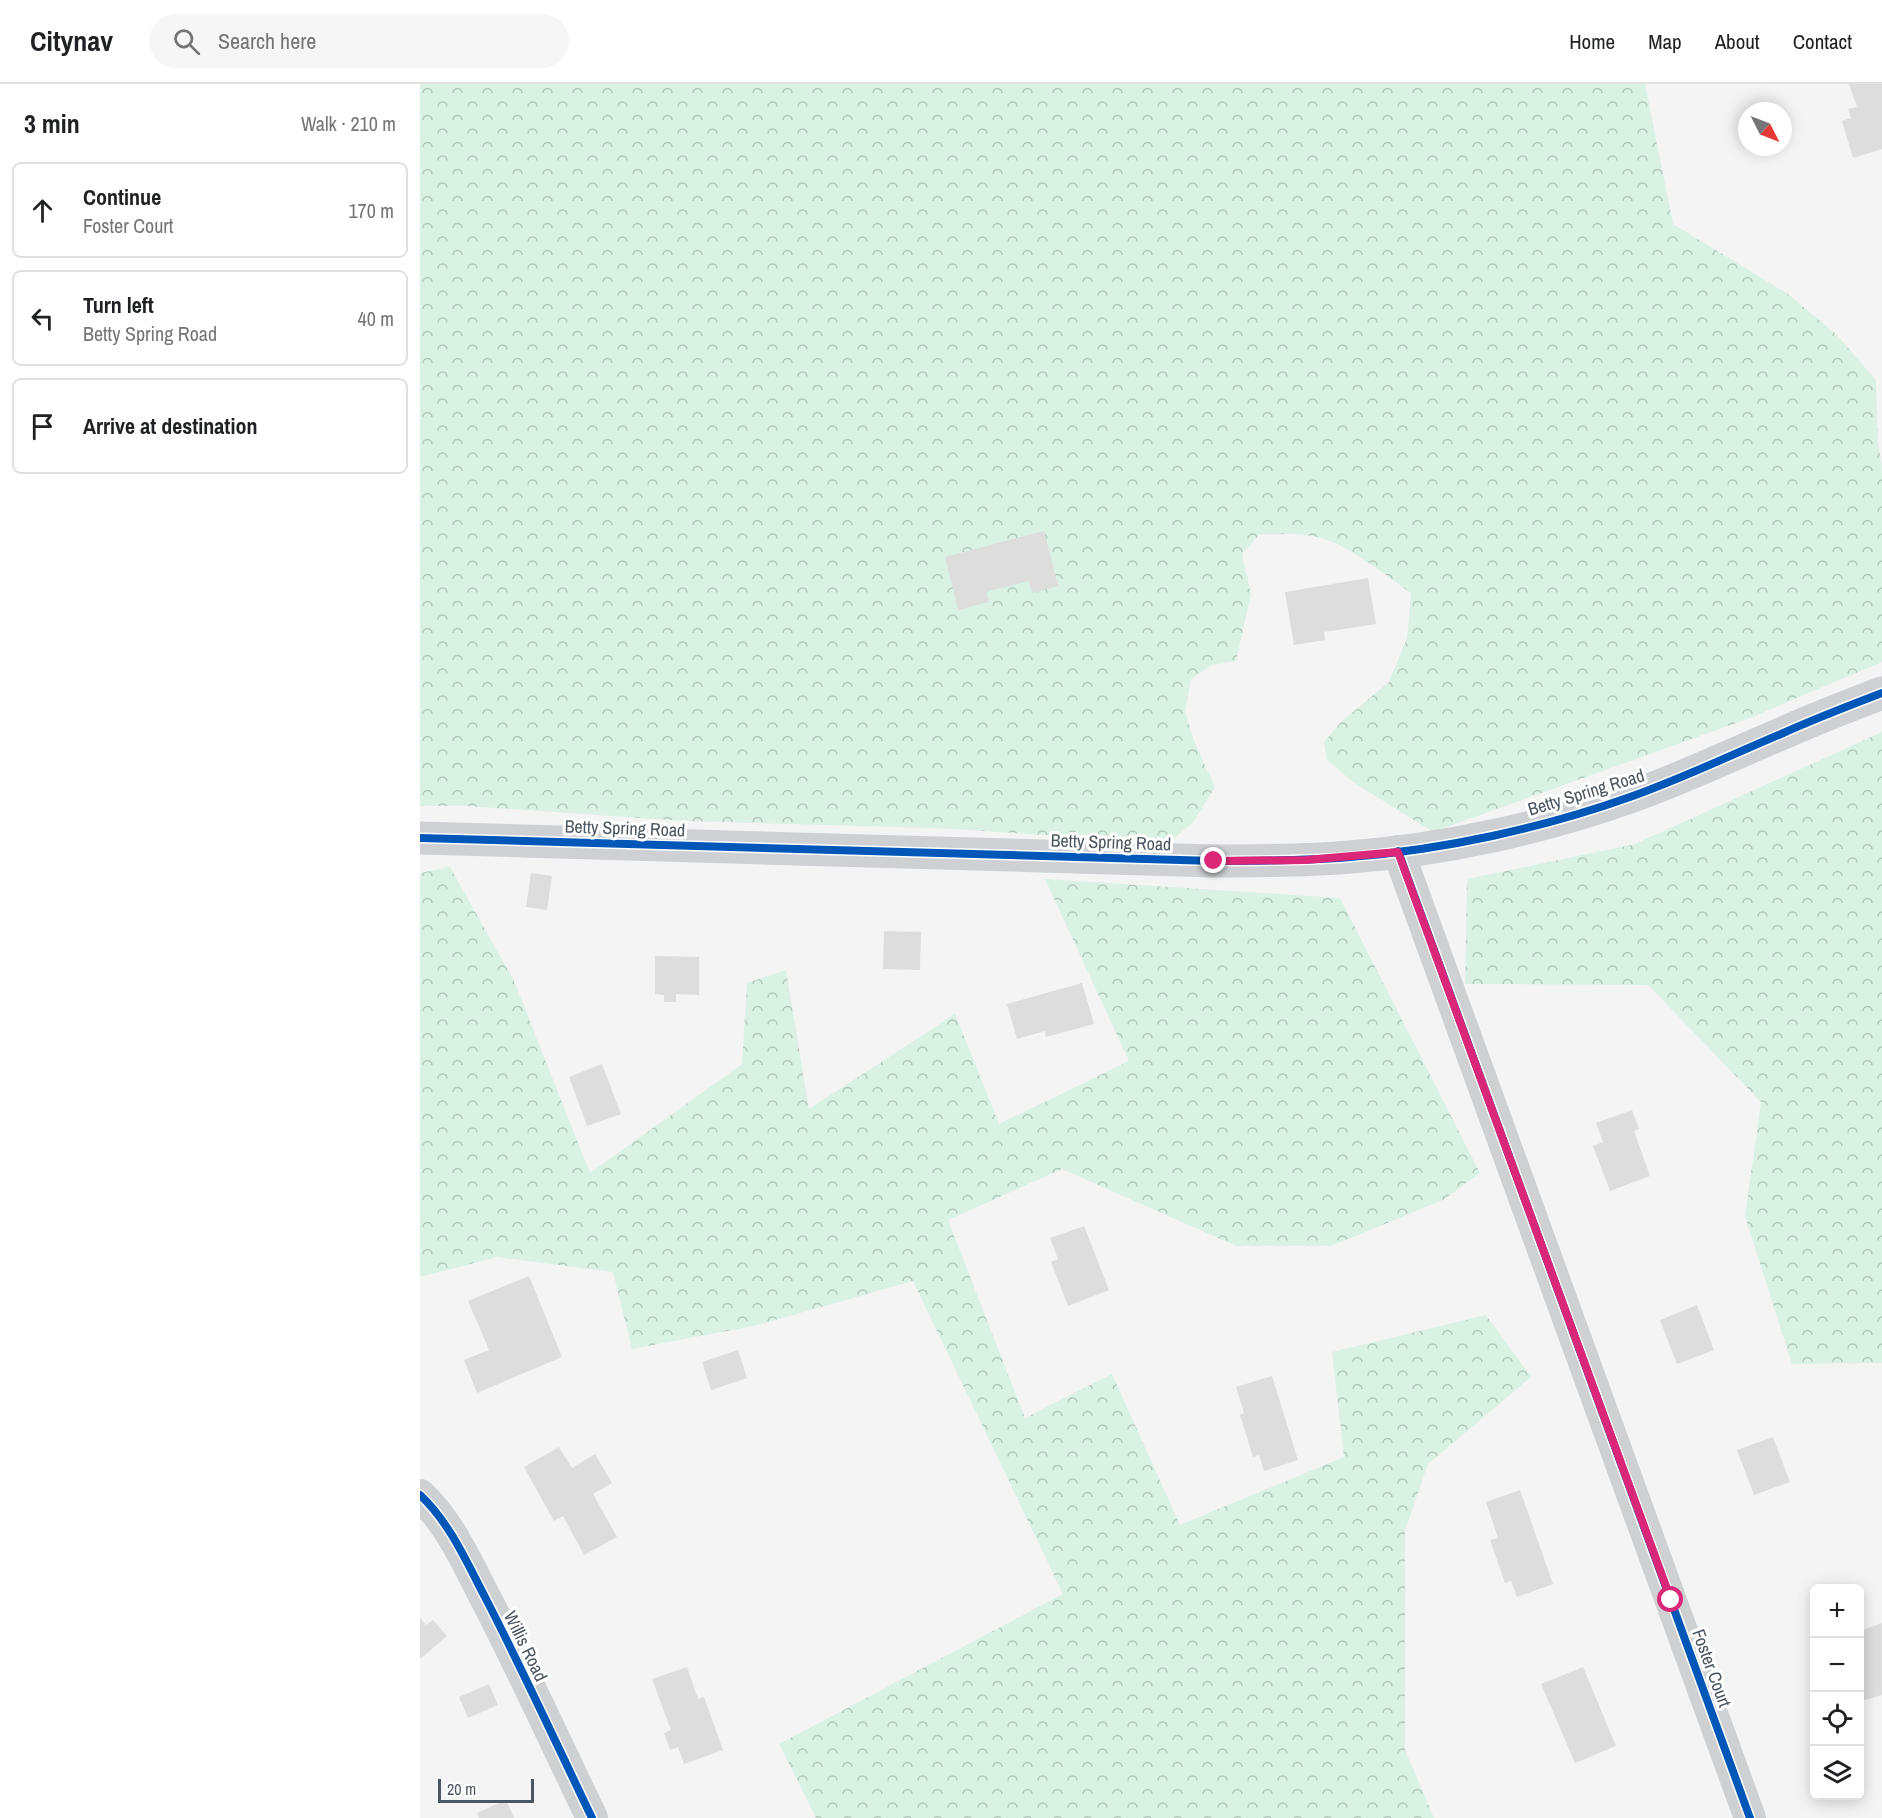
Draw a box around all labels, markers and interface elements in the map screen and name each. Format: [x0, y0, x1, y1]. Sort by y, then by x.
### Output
search box [149, 14, 569, 68]
text: Citynav [30, 22, 113, 60]
icon: search [170, 25, 203, 58]
text: Search here [218, 26, 316, 56]
text: Home [1569, 27, 1615, 56]
text: Map [1648, 27, 1682, 56]
text: About [1715, 27, 1760, 56]
text: Contact [1793, 27, 1852, 56]
north arrow [1738, 102, 1792, 156]
text: 3 min [24, 106, 80, 141]
text: Walk · 210 m [301, 110, 396, 137]
text: Continue [83, 182, 161, 212]
icon: ahead [26, 194, 59, 227]
text: 170 m [348, 197, 394, 224]
text: Foster Court [83, 212, 173, 239]
text: Turn left [83, 290, 154, 320]
icon: left [26, 302, 59, 335]
text: 40 m [358, 305, 394, 332]
text: Betty Spring Road [83, 320, 217, 347]
icon: arrive [26, 410, 59, 443]
text: Arrive at destination [83, 411, 257, 441]
street label: Betty Spring Road [1525, 762, 1647, 822]
street label: Betty Spring Road [564, 813, 686, 843]
street label: Betty Spring Road [1050, 827, 1172, 857]
route end [1200, 847, 1226, 873]
map controls [1810, 1584, 1864, 1800]
button: + [1810, 1584, 1864, 1638]
route start [1657, 1586, 1683, 1612]
street label: Willis Road [498, 1607, 554, 1685]
street label: Foster Court [1686, 1626, 1738, 1710]
button: − [1810, 1638, 1864, 1692]
button: locate [1810, 1692, 1864, 1746]
button: layers [1810, 1746, 1864, 1800]
scale bar [438, 1776, 534, 1804]
text: 20 m [447, 1778, 476, 1800]

